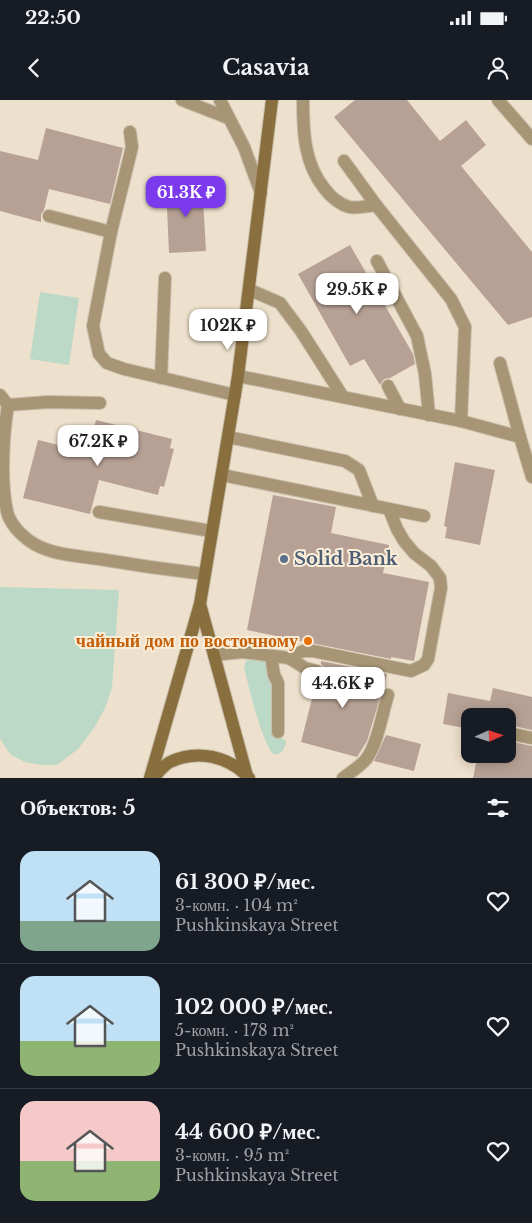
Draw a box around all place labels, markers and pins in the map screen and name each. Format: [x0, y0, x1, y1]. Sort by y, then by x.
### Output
pin: 61.3K ₽ [140, 176, 232, 218]
pin: 29.5K ₽ [311, 272, 403, 315]
pin: 102K ₽ [187, 308, 269, 351]
pin: 67.2K ₽ [52, 424, 144, 467]
place label: Solid Bank [294, 548, 399, 570]
marker: Solid Bank [278, 553, 290, 565]
place label: чайный дом по восточному [76, 630, 298, 652]
marker: чайный дом по восточному [302, 635, 314, 647]
pin: 44.6K ₽ [297, 666, 389, 709]

